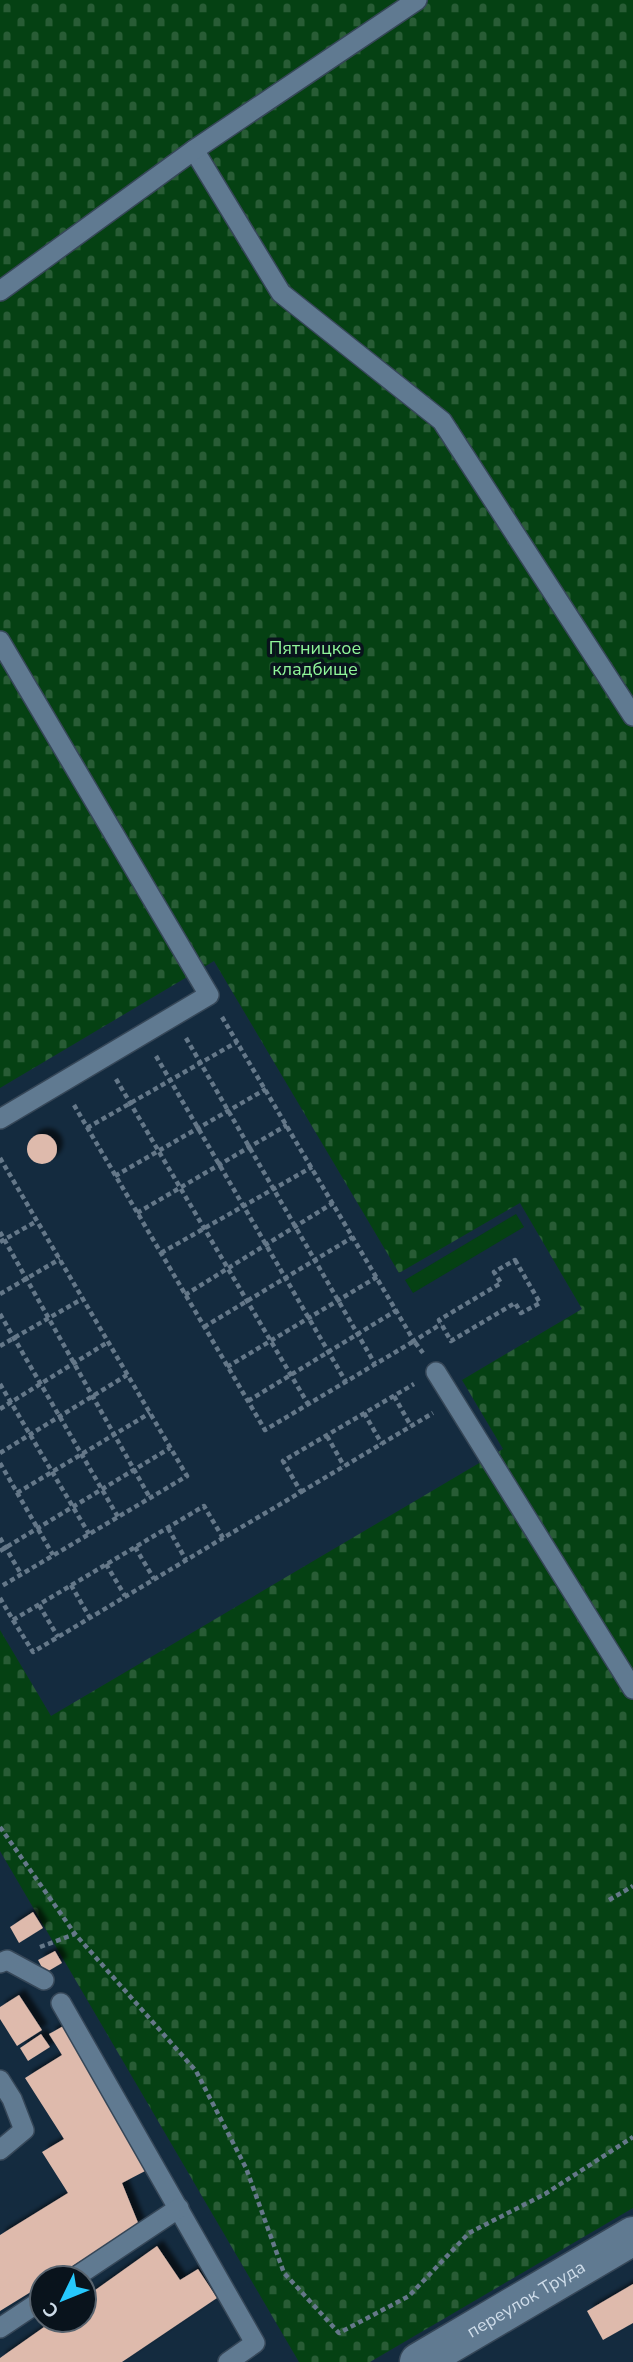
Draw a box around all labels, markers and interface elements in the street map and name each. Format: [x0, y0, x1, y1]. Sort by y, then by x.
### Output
park label: Пятницкое кладбище [269, 636, 361, 681]
street label: переулок Труда [462, 2255, 590, 2343]
north arrow [28, 2264, 98, 2334]
text: С [37, 2296, 65, 2323]

